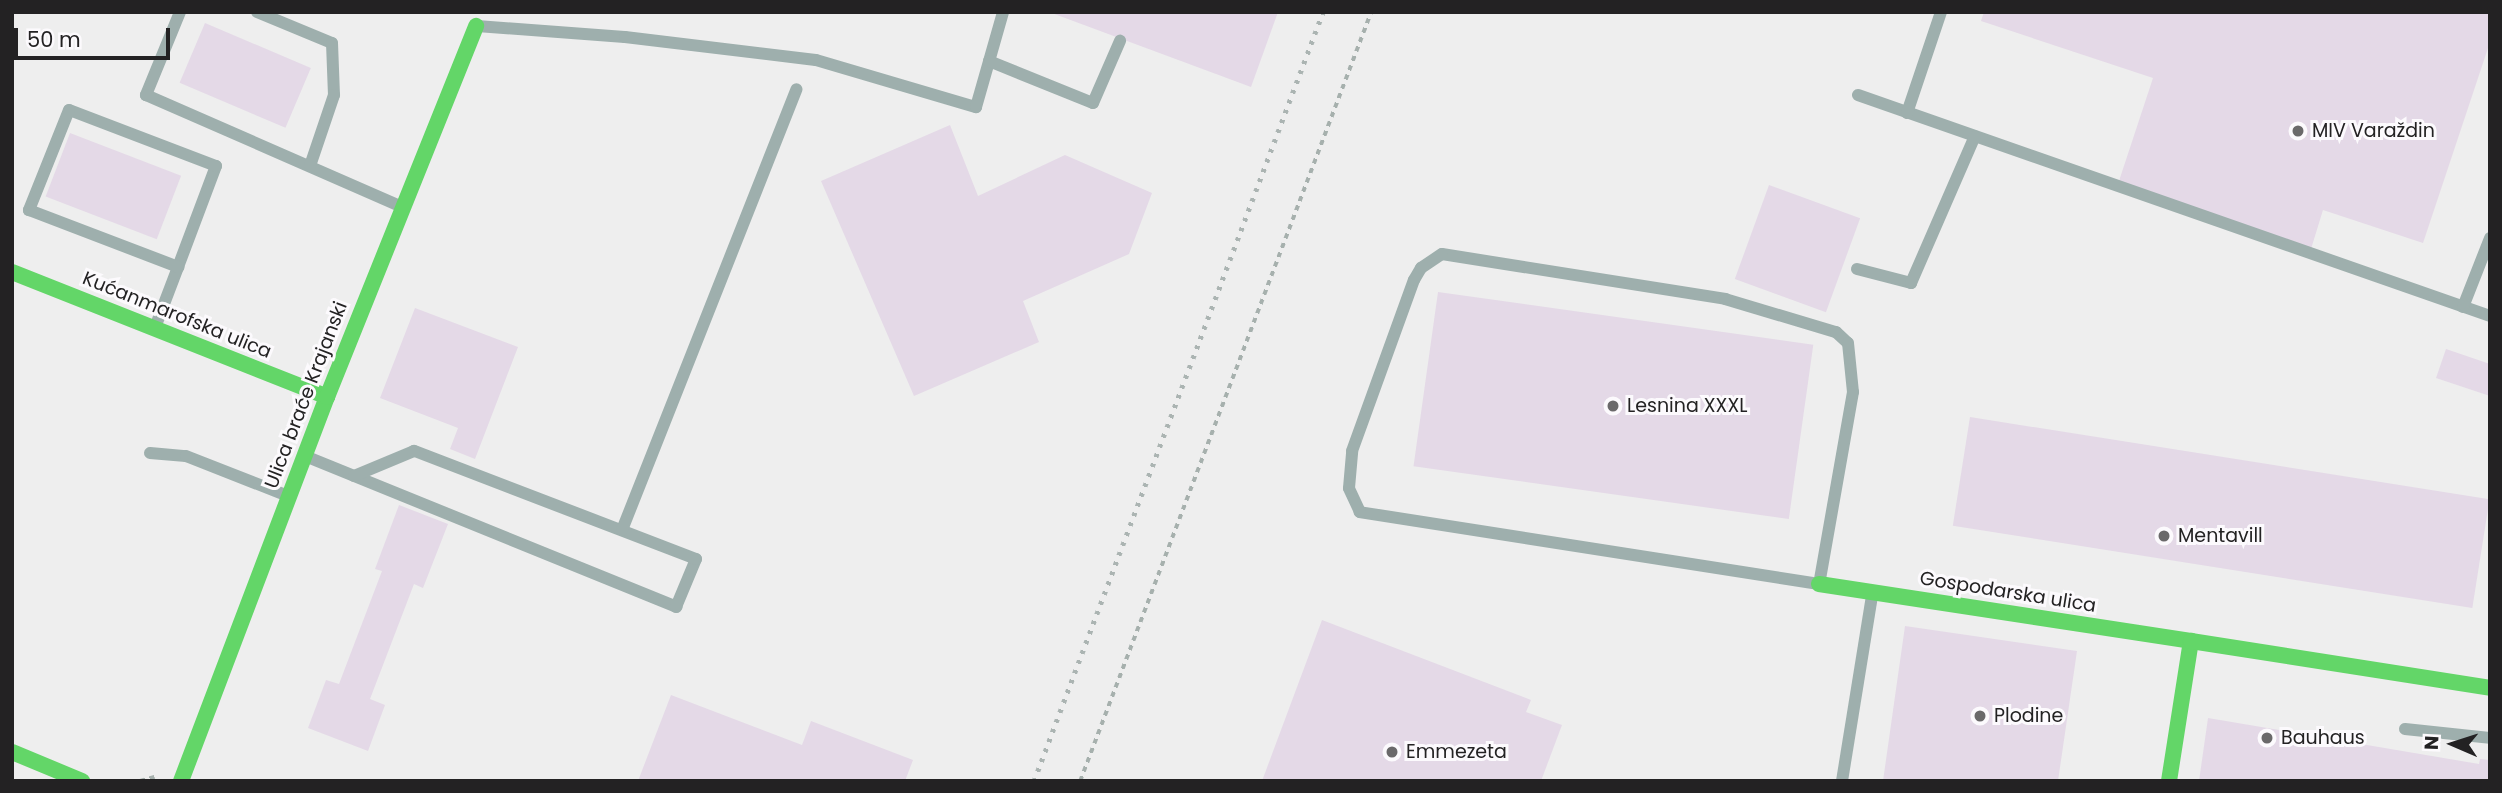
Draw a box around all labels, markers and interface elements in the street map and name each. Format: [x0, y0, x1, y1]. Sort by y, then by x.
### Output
scale bar [18, 14, 173, 58]
text: 50 m [27, 25, 81, 54]
place label: MIV Varaždin [2312, 120, 2435, 142]
marker: MIV Varaždin [2290, 123, 2306, 139]
street label: Kućanmarofska ulica [79, 267, 275, 363]
street label: Ulica braće Krajanski [260, 298, 352, 492]
place label: Lesnina XXXL [1627, 395, 1747, 417]
marker: Lesnina XXXL [1605, 398, 1621, 414]
place label: Mentavill [2178, 525, 2263, 547]
marker: Mentavill [2156, 528, 2172, 544]
street label: Gospodarska ulica [1918, 567, 2098, 617]
place label: Plodine [1994, 705, 2063, 727]
marker: Plodine [1972, 708, 1988, 724]
north arrow [2418, 709, 2488, 779]
place label: Bauhaus [2281, 727, 2365, 749]
marker: Bauhaus [2259, 730, 2275, 746]
text: N [2418, 735, 2445, 751]
place label: Emmezeta [1406, 741, 1507, 763]
marker: Emmezeta [1384, 744, 1400, 760]

